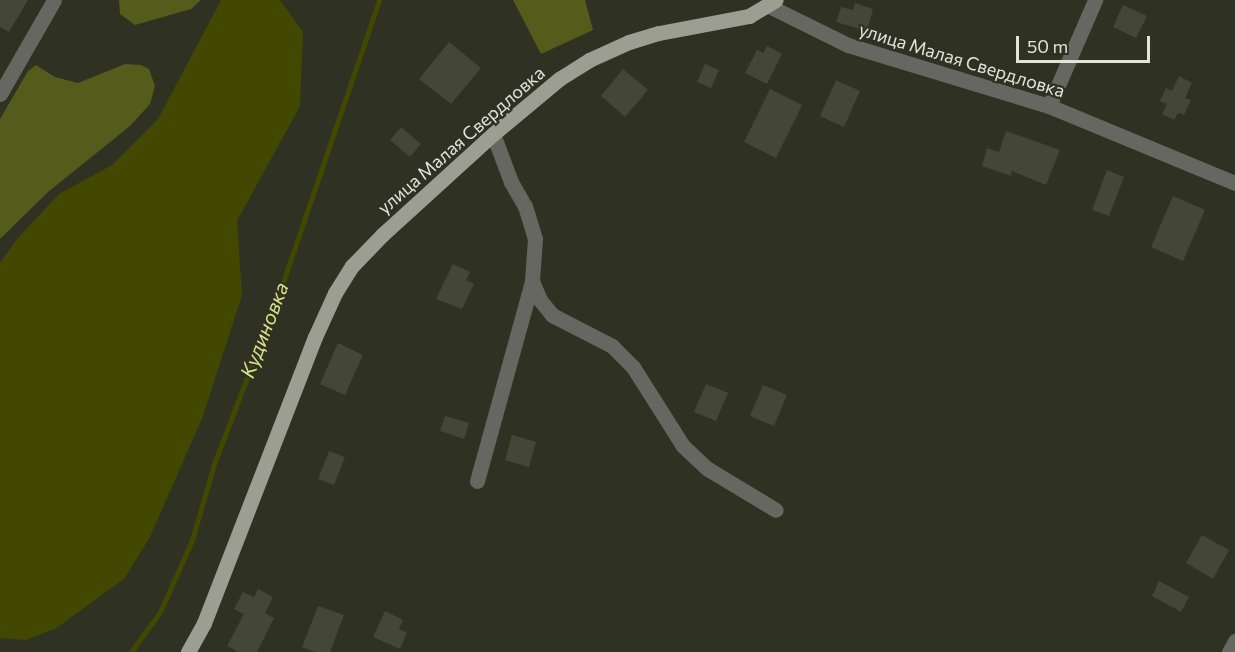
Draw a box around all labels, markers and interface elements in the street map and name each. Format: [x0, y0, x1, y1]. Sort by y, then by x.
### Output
street label: улица Малая Свердловка [856, 18, 1068, 102]
scale bar [1019, 24, 1152, 62]
text: 50 m [1027, 35, 1068, 57]
street label: улица Малая Свердловка [373, 62, 549, 218]
water label: Кудиновка [235, 279, 293, 381]

